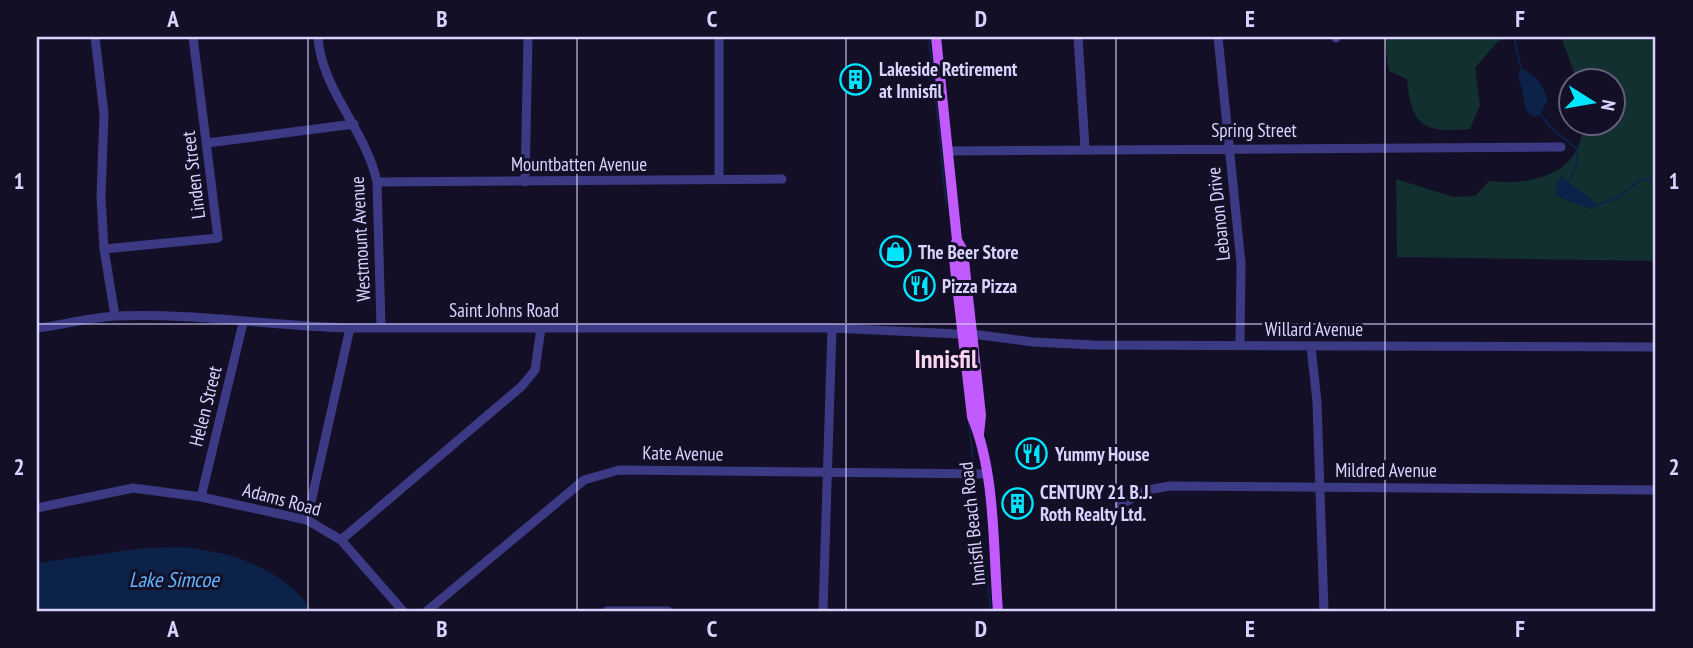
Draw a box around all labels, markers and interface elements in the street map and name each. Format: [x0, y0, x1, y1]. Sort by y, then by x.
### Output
text: A [166, 4, 179, 33]
text: B [436, 4, 448, 33]
text: C [707, 4, 718, 33]
text: D [975, 4, 987, 33]
text: E [1245, 4, 1255, 33]
text: F [1515, 4, 1525, 33]
place label: Lakeside Retirement at Innisfil [879, 57, 1018, 103]
building icon: Lakeside Retirement at Innisfil [839, 63, 873, 97]
north arrow [1556, 66, 1626, 136]
text: N [1596, 98, 1621, 113]
street label: Spring Street [1211, 118, 1298, 142]
street label: Linden Street [176, 129, 210, 220]
street label: Mountbatten Avenue [511, 152, 647, 176]
text: 1 [14, 166, 25, 195]
street label: Lebanon Drive [1201, 166, 1235, 262]
text: 1 [1669, 166, 1680, 195]
street label: Westmount Avenue [345, 176, 375, 302]
shop icon: The Beer Store [878, 235, 912, 269]
place label: The Beer Store [918, 240, 1019, 264]
restaurant icon: Pizza Pizza [902, 269, 936, 303]
place label: Pizza Pizza [942, 274, 1017, 298]
street label: Saint Johns Road [449, 298, 559, 322]
street label: Willard Avenue [1265, 317, 1363, 341]
district label: Innisfil [915, 342, 978, 375]
street label: Helen Street [183, 363, 227, 449]
restaurant icon: Yummy House [1015, 437, 1049, 471]
street label: Kate Avenue [642, 440, 724, 466]
place label: Yummy House [1054, 442, 1150, 466]
text: 2 [14, 452, 25, 481]
text: 2 [1669, 452, 1680, 481]
street label: Mildred Avenue [1335, 458, 1437, 482]
street label: Innisfil Beach Road [954, 461, 990, 587]
street label: Adams Road [240, 477, 324, 521]
place label: CENTURY 21 B.J. Roth Realty Ltd. [1040, 480, 1152, 526]
building icon: CENTURY 21 B.J. Roth Realty Ltd. [1000, 486, 1034, 520]
water label: Lake Simcoe [129, 566, 220, 593]
text: A [166, 614, 179, 643]
text: B [436, 614, 448, 643]
text: C [707, 614, 718, 643]
text: D [975, 614, 987, 643]
text: E [1245, 614, 1255, 643]
text: F [1515, 614, 1525, 643]

